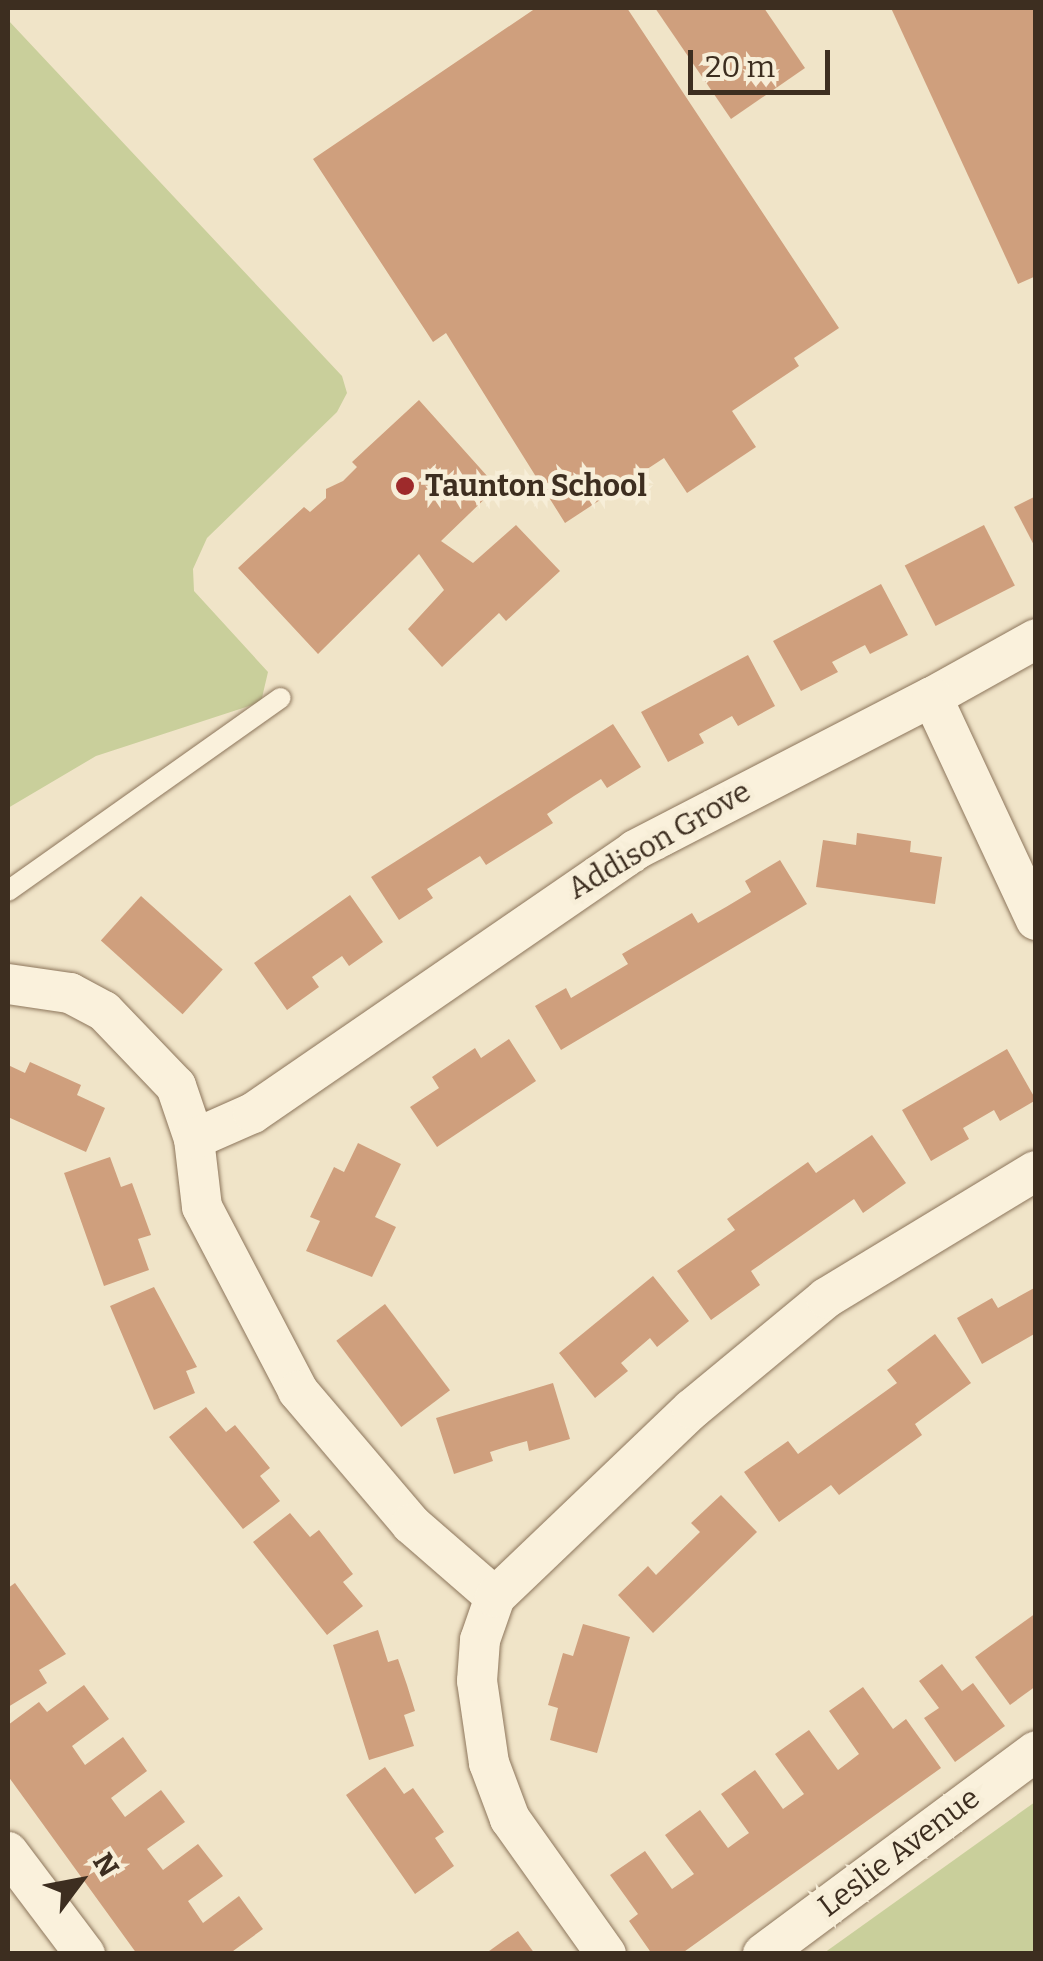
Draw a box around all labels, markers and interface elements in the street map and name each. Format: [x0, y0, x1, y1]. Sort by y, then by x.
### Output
scale bar [693, 30, 836, 92]
text: 20 m [705, 49, 775, 85]
place label: Taunton School [425, 468, 647, 504]
marker: Taunton School [394, 475, 416, 497]
street label: Addison Grove [561, 773, 757, 907]
street label: Leslie Avenue [811, 1780, 987, 1924]
north arrow [30, 1831, 130, 1931]
text: N [86, 1847, 126, 1883]

